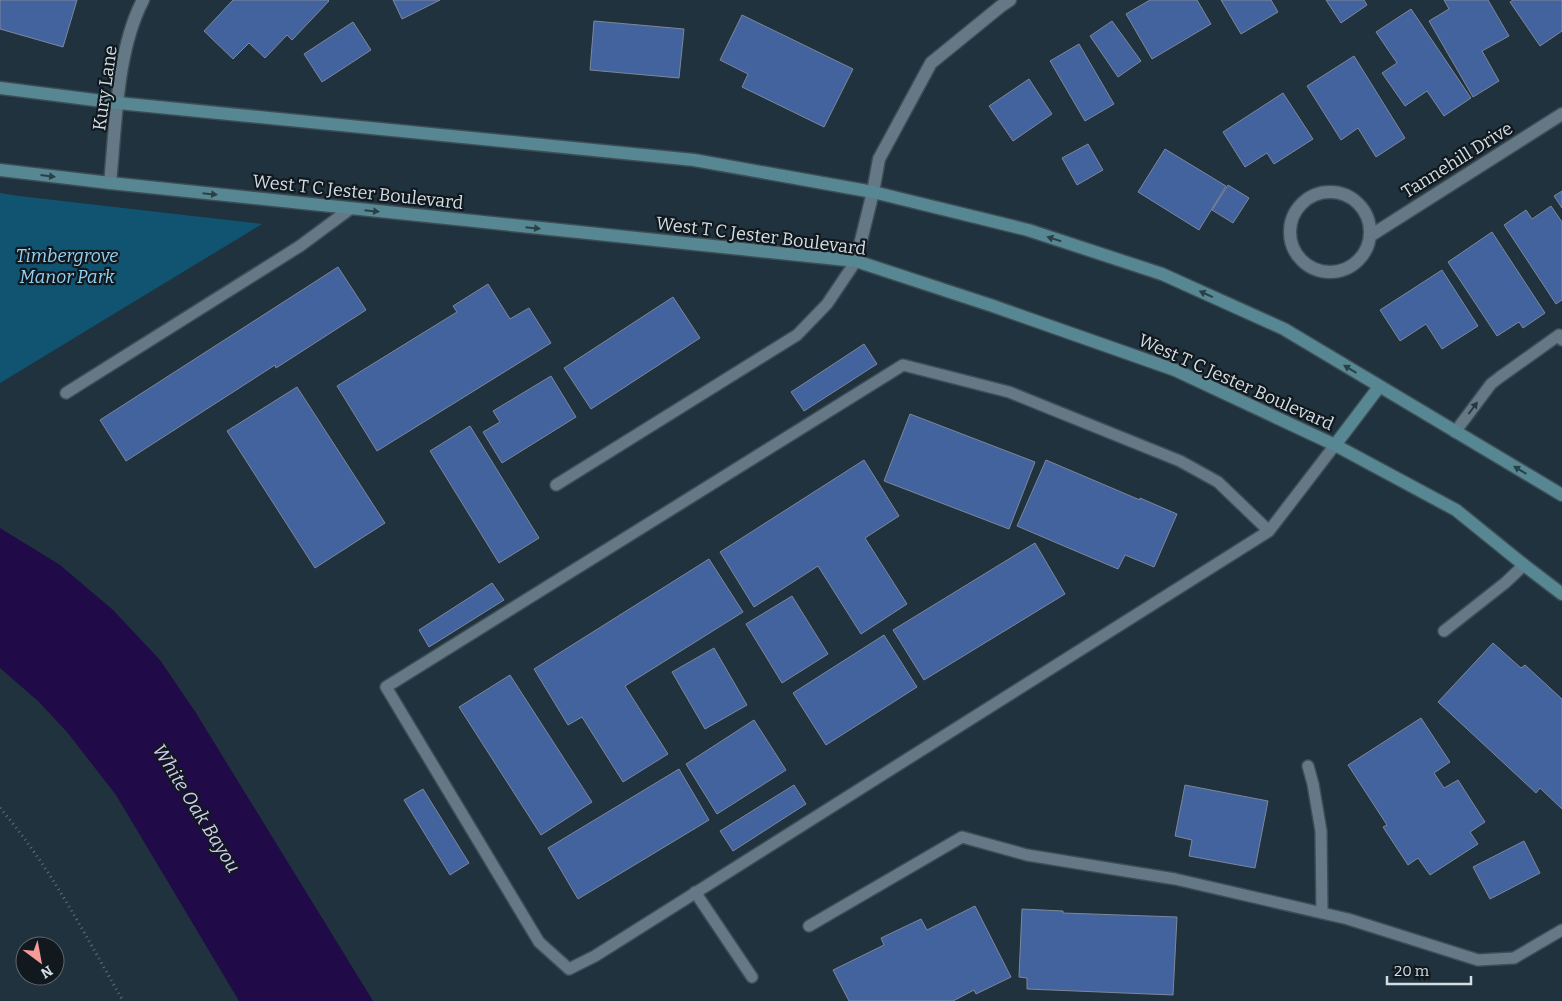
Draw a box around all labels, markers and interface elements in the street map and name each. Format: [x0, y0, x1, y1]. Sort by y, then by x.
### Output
street label: Kury Lane [88, 44, 122, 132]
street label: Tannehill Drive [1397, 117, 1517, 203]
street label: West T C Jester Boulevard [252, 170, 465, 214]
one-way arrow [41, 172, 57, 180]
one-way arrow [202, 190, 218, 198]
one-way arrow [364, 207, 380, 215]
street label: West T C Jester Boulevard [655, 212, 868, 260]
one-way arrow [525, 224, 541, 232]
one-way arrow [1046, 234, 1061, 242]
park label: Timbergrove Manor Park [16, 245, 118, 288]
one-way arrow [1199, 290, 1213, 298]
street label: West T C Jester Boulevard [1135, 329, 1337, 435]
one-way arrow [1344, 365, 1357, 374]
one-way arrow [1468, 401, 1478, 415]
one-way arrow [1513, 465, 1527, 474]
water label: White Oak Bayou [148, 740, 245, 877]
north arrow [15, 936, 65, 986]
scale bar [1387, 954, 1471, 986]
text: N [37, 962, 56, 982]
text: 20 m [1394, 962, 1430, 980]

